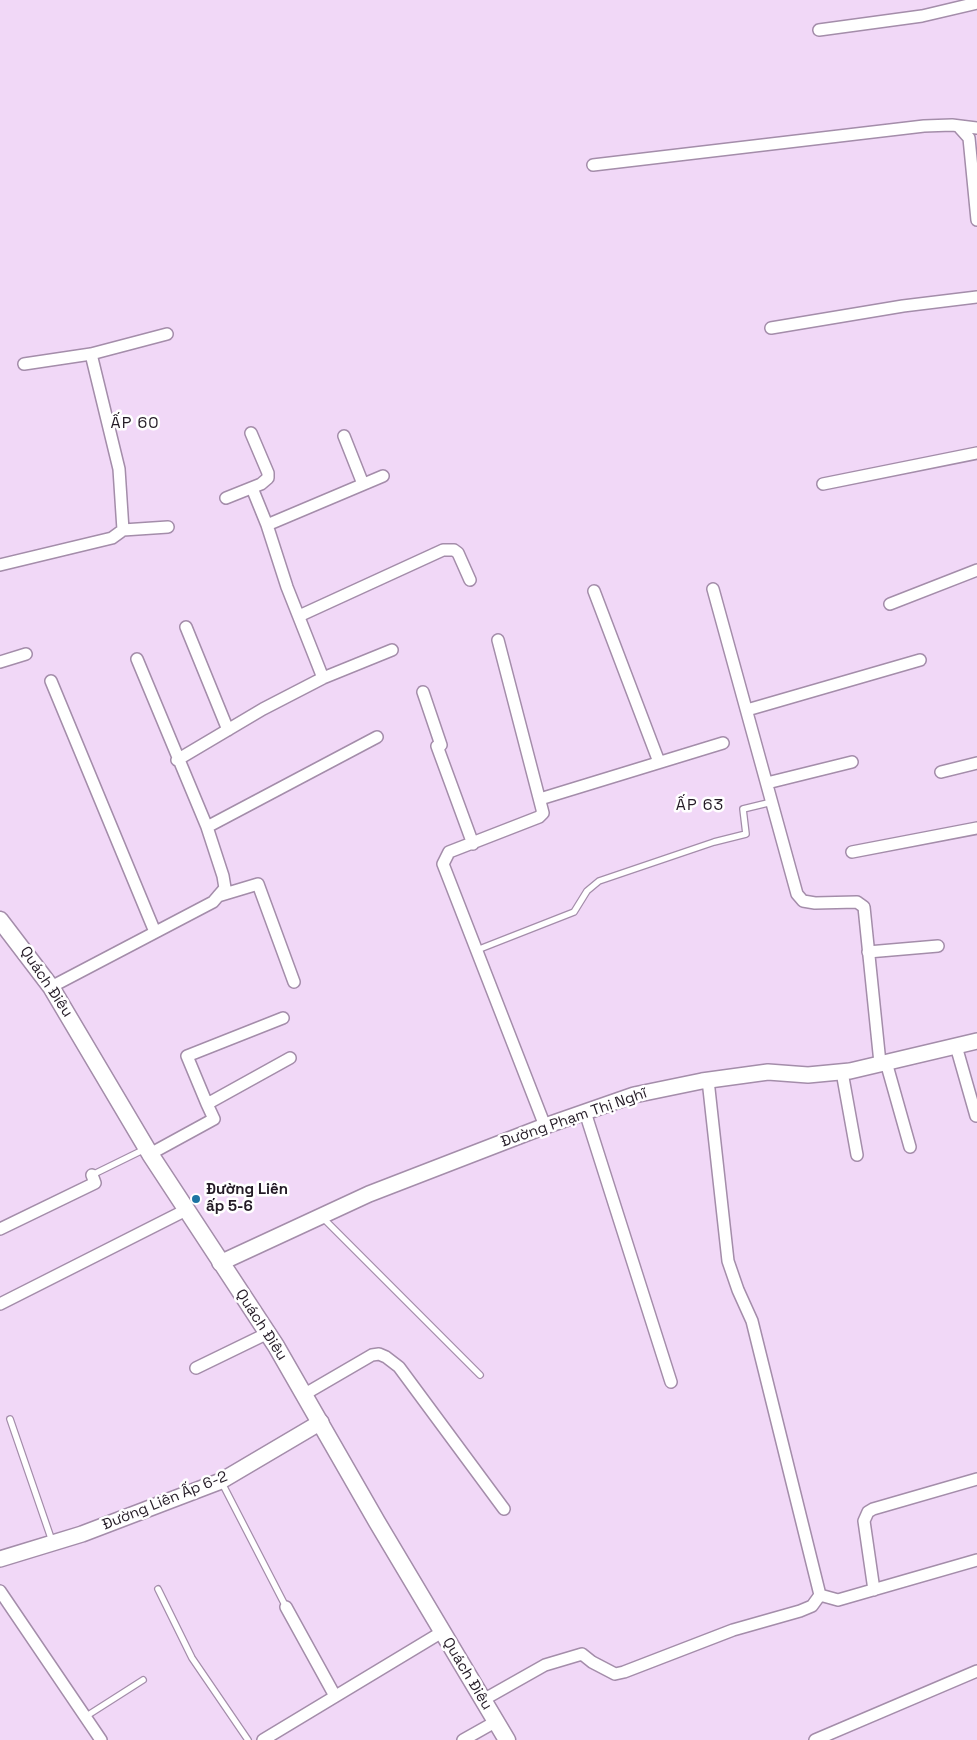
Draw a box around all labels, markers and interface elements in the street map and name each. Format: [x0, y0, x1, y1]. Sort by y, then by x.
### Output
district label: ẤP 60 [110, 414, 160, 434]
district label: ẤP 63 [675, 796, 725, 816]
street label: Quách Điêu [16, 943, 76, 1021]
street label: Đường Phạm Thị Nghĩ [499, 1085, 649, 1151]
place label: Đường Liên ấp 5-6 [206, 1181, 288, 1216]
marker: Đường Liên ấp 5-6 [190, 1193, 202, 1205]
street label: Quách Điêu [231, 1286, 291, 1364]
street label: Đường Liên Ấp 6-2 [100, 1468, 230, 1534]
street label: Quách Điêu [438, 1635, 496, 1713]

